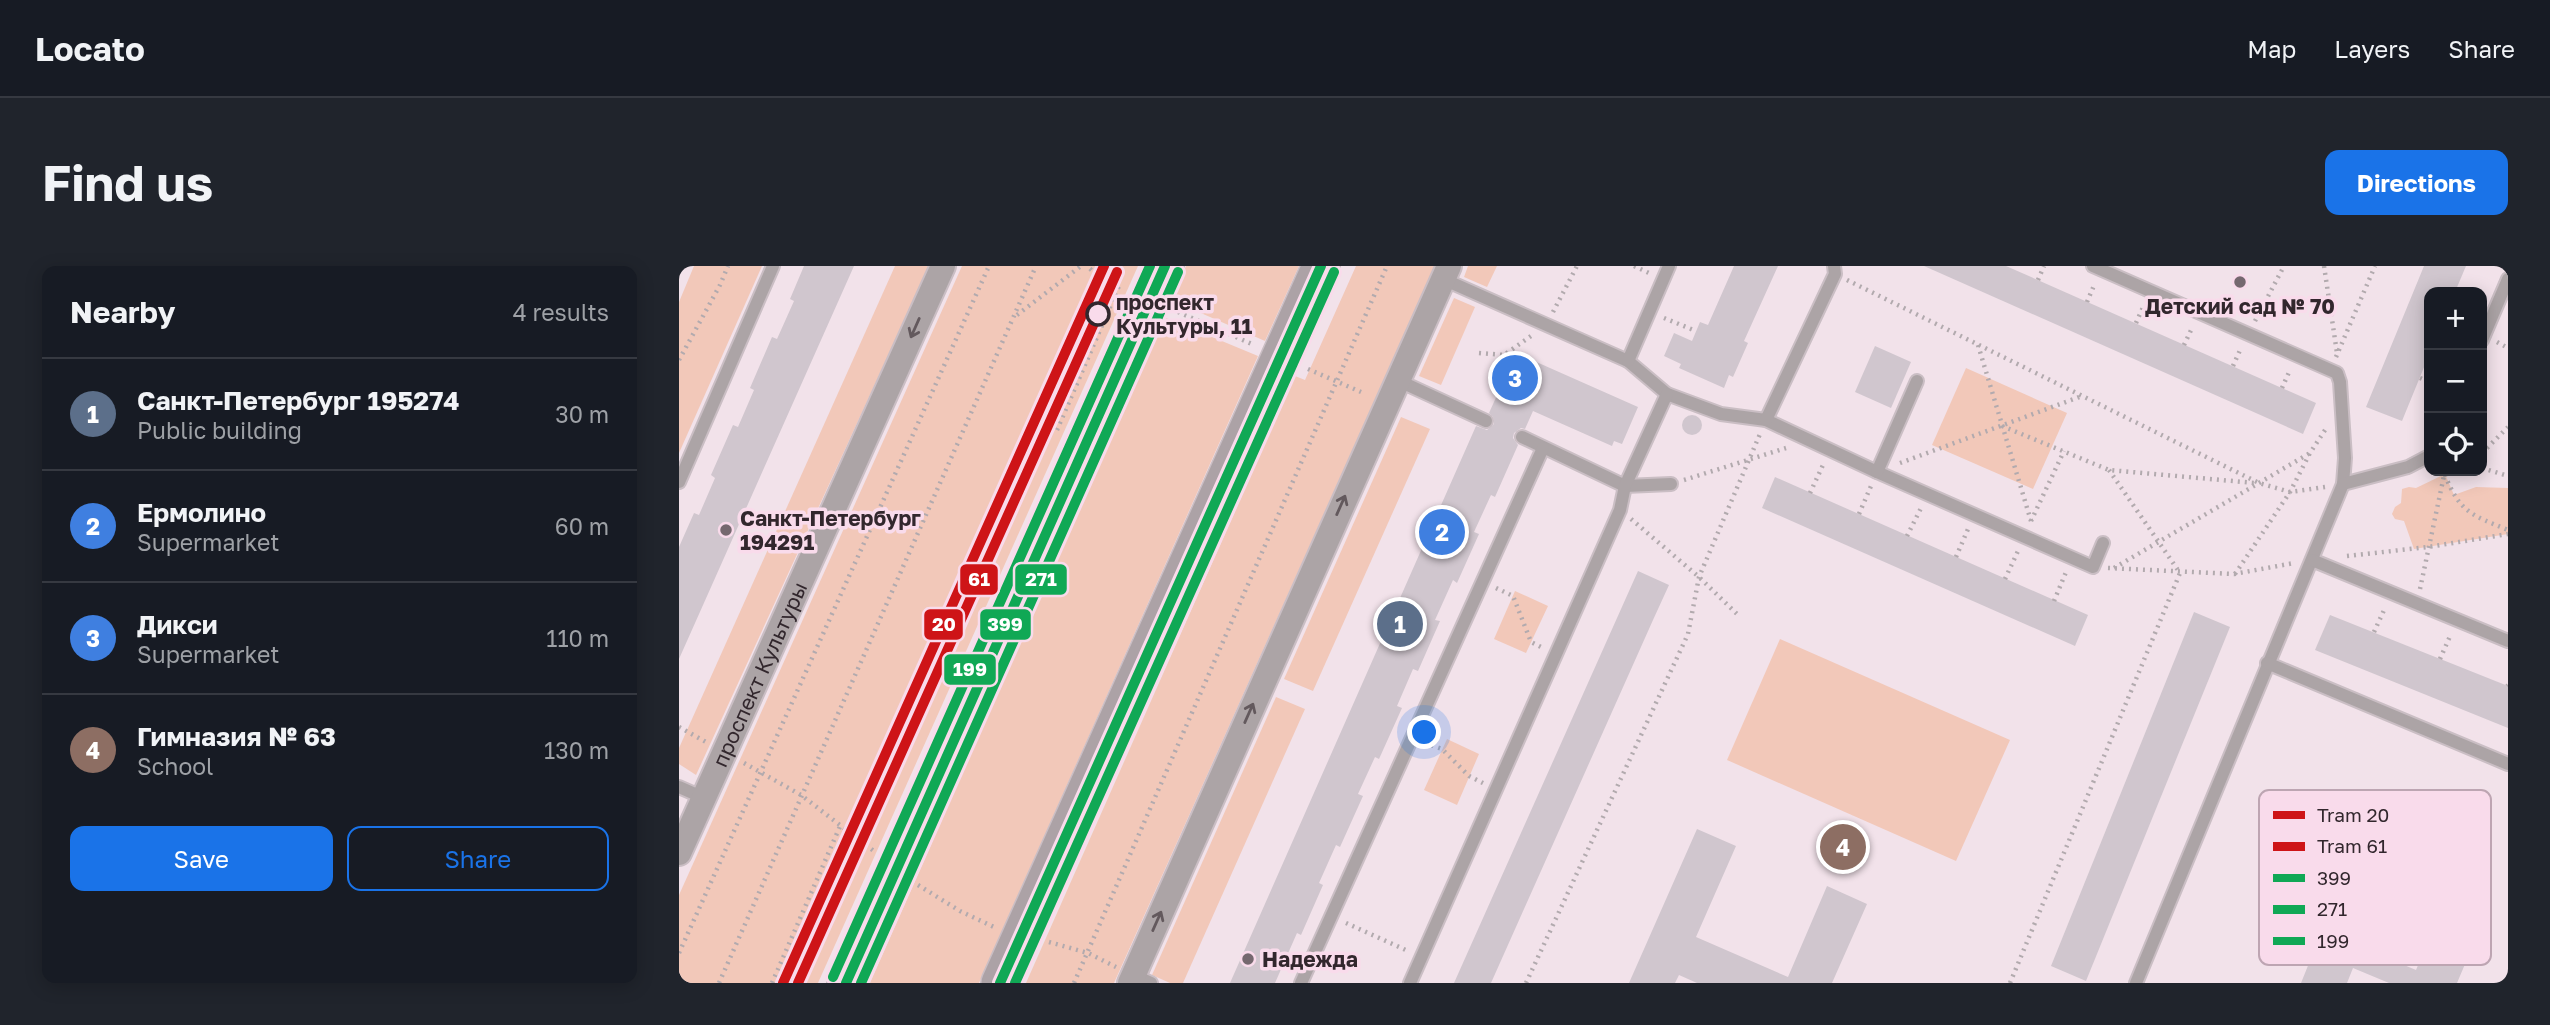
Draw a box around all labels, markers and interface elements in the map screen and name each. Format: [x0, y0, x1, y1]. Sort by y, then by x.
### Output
text: Locato [35, 29, 145, 68]
text: Map [2247, 34, 2296, 63]
text: Layers [2334, 34, 2410, 63]
text: Share [2448, 34, 2515, 63]
button: Directions [2325, 150, 2508, 215]
text: Find us [42, 153, 213, 212]
marker: Детский сад № 70 [2232, 274, 2248, 290]
map controls [2424, 287, 2487, 476]
button: + [2424, 287, 2487, 350]
place label: проспект Культуры, 11 [1116, 289, 1253, 339]
place label: Детский сад № 70 [2145, 293, 2335, 319]
text: Nearby [70, 294, 175, 330]
text: 4 results [513, 298, 609, 326]
marker: проспект Культуры, 11 [1086, 302, 1110, 326]
one-way arrow [908, 317, 921, 338]
button: − [2424, 350, 2487, 413]
pin: 3 [1492, 352, 1538, 404]
text: Санкт-Петербург 195274 [137, 385, 460, 416]
text: 1 [87, 400, 99, 428]
text: 30 m [555, 400, 609, 428]
button: locate [2424, 413, 2487, 476]
text: Public building [137, 416, 302, 444]
one-way arrow [1335, 494, 1348, 516]
text: Ермолино [137, 497, 266, 528]
place label: Санкт-Петербург 194291 [740, 505, 921, 555]
pin: 2 [1419, 506, 1465, 558]
text: 2 [86, 512, 100, 540]
text: 60 m [555, 512, 609, 540]
marker: Санкт-Петербург 194291 [718, 522, 734, 538]
text: Supermarket [137, 528, 280, 556]
line badge: 61 [959, 563, 999, 596]
line badge: 271 [1014, 563, 1068, 596]
text: 61 [968, 567, 990, 590]
text: 271 [1025, 567, 1057, 590]
street label: проспект Культуры [706, 578, 812, 771]
pin: 1 [1377, 598, 1423, 650]
line badge: 20 [923, 608, 964, 641]
line badge: 399 [979, 608, 1032, 641]
text: Дикси [137, 609, 218, 640]
text: 20 [932, 612, 956, 635]
text: 399 [987, 612, 1023, 635]
text: 3 [86, 624, 100, 652]
text: 110 m [546, 624, 609, 652]
text: Supermarket [137, 640, 280, 668]
line badge: 199 [943, 653, 997, 686]
text: 199 [953, 657, 987, 680]
one-way arrow [1243, 702, 1256, 724]
your location [1407, 715, 1441, 749]
text: Гимназия № 63 [137, 721, 336, 752]
text: 4 [86, 736, 100, 764]
text: 130 m [544, 736, 609, 764]
text: School [137, 752, 213, 780]
legend [2259, 790, 2491, 965]
text: Tram 20 [2317, 803, 2389, 826]
pin: 4 [1820, 821, 1866, 873]
button: Save [70, 826, 333, 891]
button: Share [347, 826, 609, 891]
text: Tram 61 [2317, 834, 2387, 857]
text: 399 [2317, 866, 2351, 889]
text: 271 [2317, 897, 2347, 920]
one-way arrow [1151, 910, 1164, 932]
text: 199 [2317, 929, 2349, 952]
place label: Надежда [1262, 946, 1358, 972]
marker: Надежда [1240, 951, 1256, 967]

